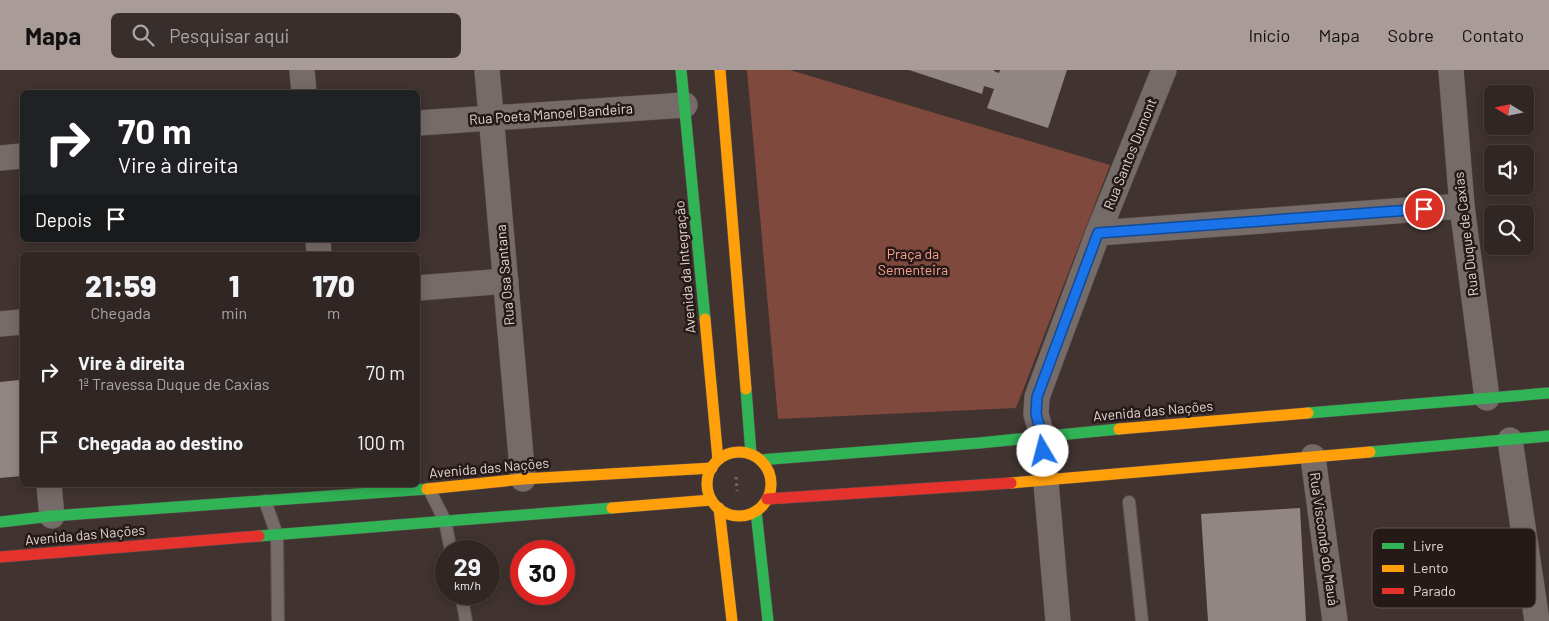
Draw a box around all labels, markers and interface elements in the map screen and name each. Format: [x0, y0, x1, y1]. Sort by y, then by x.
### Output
search box [111, 13, 461, 58]
text: Mapa [25, 21, 81, 50]
icon: search [129, 21, 157, 49]
text: Pesquisar aqui [169, 24, 289, 47]
text: Início [1248, 24, 1290, 46]
text: Mapa [1318, 24, 1360, 46]
text: Sobre [1388, 24, 1434, 46]
text: Contato [1462, 24, 1524, 46]
north arrow [1484, 85, 1534, 135]
map controls [1484, 85, 1534, 255]
street label: Rua Santos Dumont [1099, 96, 1160, 212]
street label: Rua Poeta Manoel Bandeira [469, 99, 633, 128]
text: 70 m [118, 109, 192, 151]
icon: right [35, 110, 100, 175]
button: sound [1484, 145, 1534, 195]
text: Vire à direita [118, 151, 238, 177]
street label: Rua Duque de Caxias [1449, 171, 1482, 297]
pin [1403, 188, 1445, 230]
icon: arrive [1410, 195, 1438, 223]
street label: Avenida da Integração [670, 200, 699, 334]
icon: arrive [102, 205, 130, 233]
button: search [1484, 205, 1534, 255]
text: Depois [35, 208, 92, 231]
street label: Rua Osa Santana [492, 224, 517, 326]
park label: Praça da Sementeira [878, 245, 948, 278]
text: 21:59 [85, 267, 156, 303]
text: 1 [229, 267, 239, 303]
text: 170 [312, 267, 355, 303]
text: Chegada [90, 303, 151, 322]
text: min [221, 303, 247, 322]
text: m [327, 303, 340, 322]
text: Vire à direita [78, 351, 185, 374]
icon: right [35, 358, 63, 386]
text: 70 m [366, 361, 405, 384]
text: 1ª Travessa Duque de Caxias [78, 374, 270, 393]
street label: Avenida das Nações [1092, 397, 1214, 424]
position arrow [1016, 424, 1068, 476]
icon: arrive [35, 428, 63, 456]
text: Chegada ao destino [78, 431, 243, 454]
text: 100 m [357, 431, 405, 454]
street label: Avenida das Nações [428, 454, 550, 481]
street label: Rua Visconde do Mauá [1307, 471, 1342, 607]
street label: Avenida das Nações [24, 521, 146, 548]
legend [1372, 528, 1536, 608]
text: Livre [1413, 537, 1444, 554]
speed limit sign: 30 [510, 540, 575, 605]
text: 29 [454, 551, 481, 581]
text: Lento [1413, 559, 1448, 576]
text: km/h [454, 578, 481, 592]
text: Parado [1413, 582, 1456, 599]

